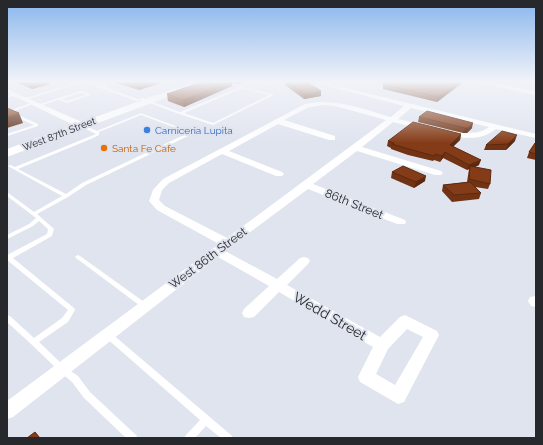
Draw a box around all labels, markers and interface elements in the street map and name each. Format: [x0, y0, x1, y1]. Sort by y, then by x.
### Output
street label: West 87th Street [21, 115, 98, 153]
marker: Carniceria Lupita [142, 125, 152, 135]
place label: Carniceria Lupita [155, 125, 233, 136]
marker: Santa Fe Cafe [99, 143, 109, 153]
place label: Santa Fe Cafe [112, 143, 176, 154]
street label: 86th Street [323, 186, 385, 222]
street label: West 86th Street [167, 224, 249, 292]
street label: Wedd Street [291, 289, 370, 344]

